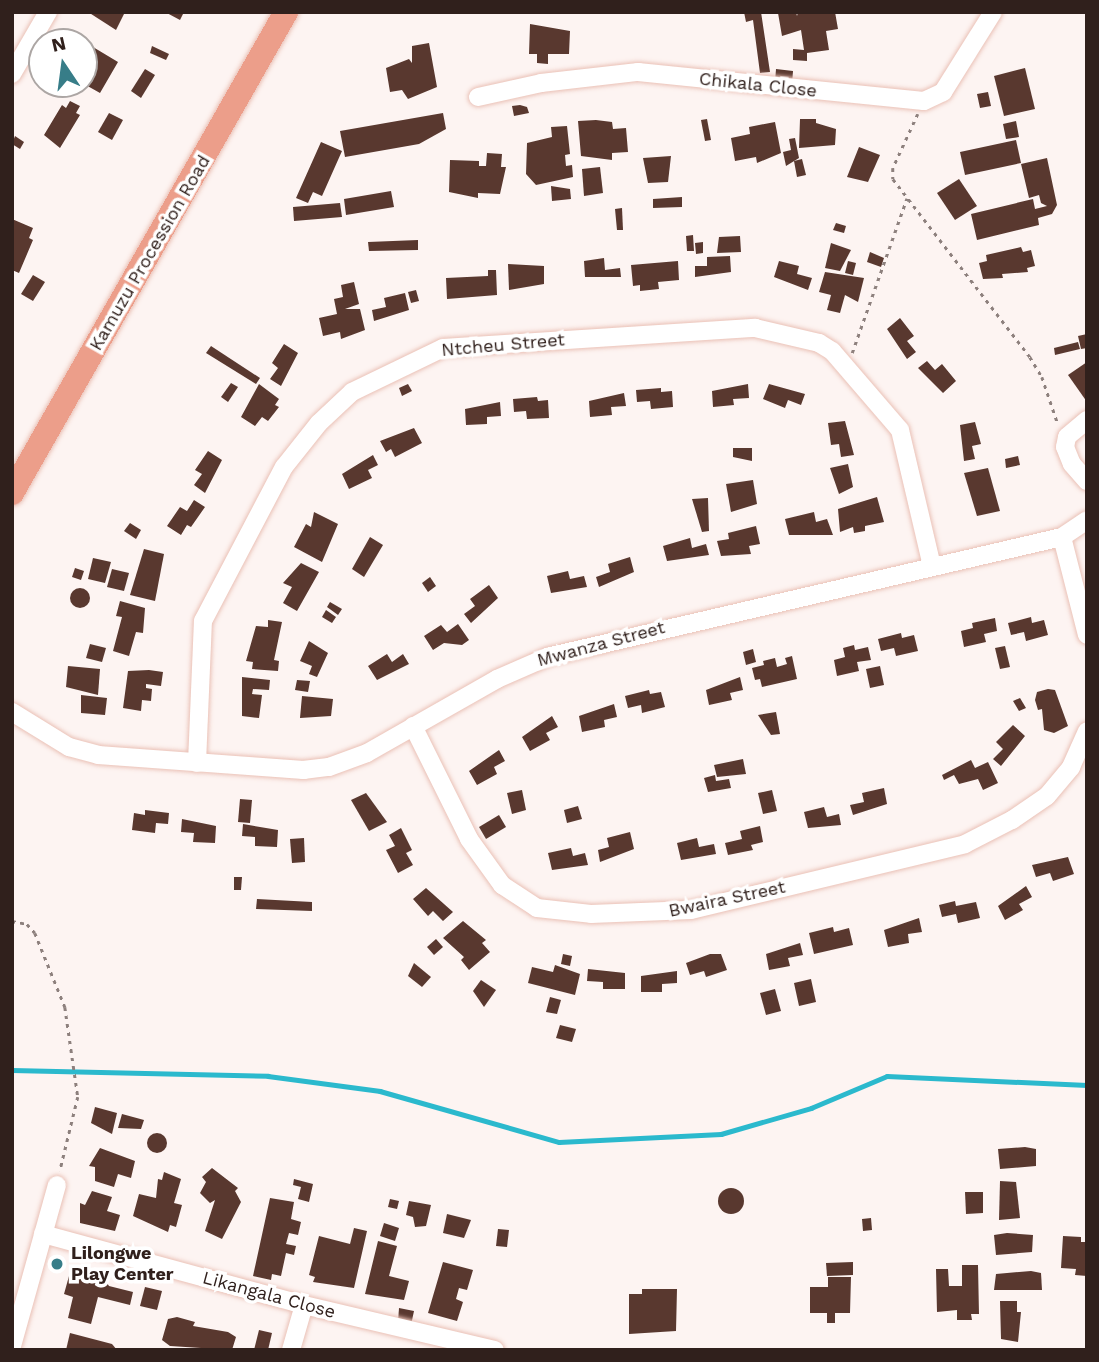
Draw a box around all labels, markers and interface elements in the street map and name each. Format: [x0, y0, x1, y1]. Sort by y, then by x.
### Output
north arrow [28, 28, 98, 98]
text: N [49, 31, 68, 57]
street label: Chikala Close [698, 68, 818, 102]
street label: Kamuzu Procession Road [85, 151, 215, 355]
street label: Ntcheu Street [440, 329, 566, 361]
street label: Mwanza Street [535, 617, 667, 671]
street label: Bwaira Street [666, 876, 788, 922]
place label: Lilongwe Play Center [71, 1243, 174, 1286]
marker: Lilongwe Play Center [49, 1256, 65, 1272]
street label: Likangala Close [200, 1267, 338, 1323]

